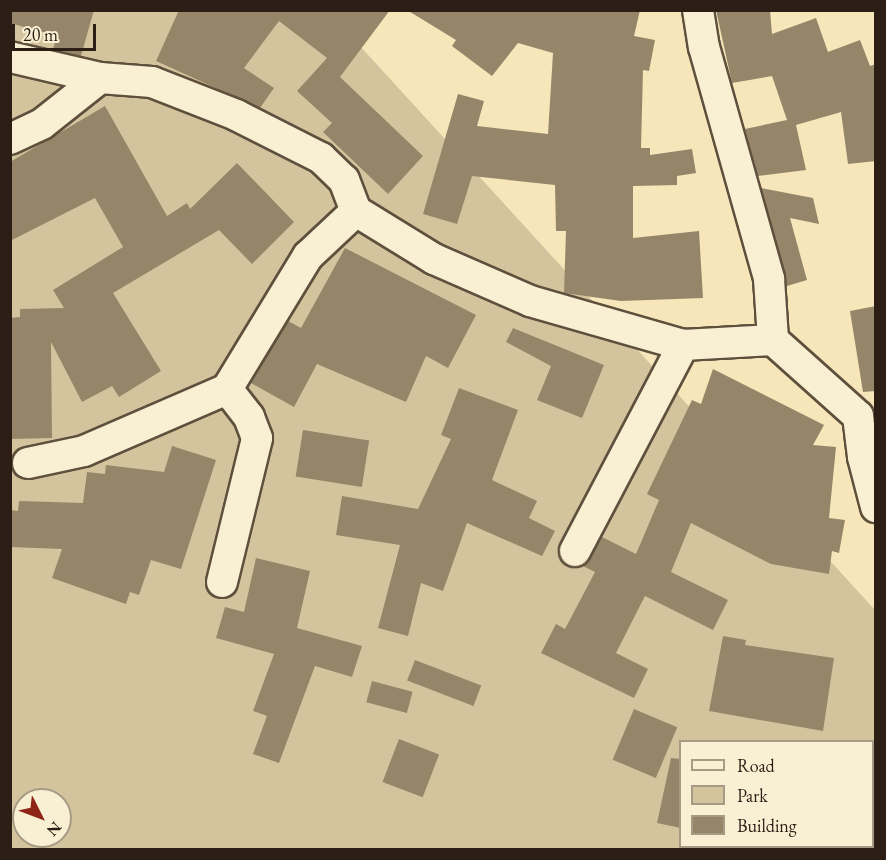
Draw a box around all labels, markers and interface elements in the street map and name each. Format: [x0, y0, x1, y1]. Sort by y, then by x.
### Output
scale bar [15, 12, 99, 50]
text: 20 m [23, 23, 58, 46]
legend [679, 740, 874, 848]
text: Road [737, 754, 775, 777]
text: Park [737, 784, 768, 807]
north arrow [12, 788, 72, 848]
text: Building [737, 814, 797, 837]
text: N [42, 817, 66, 841]

